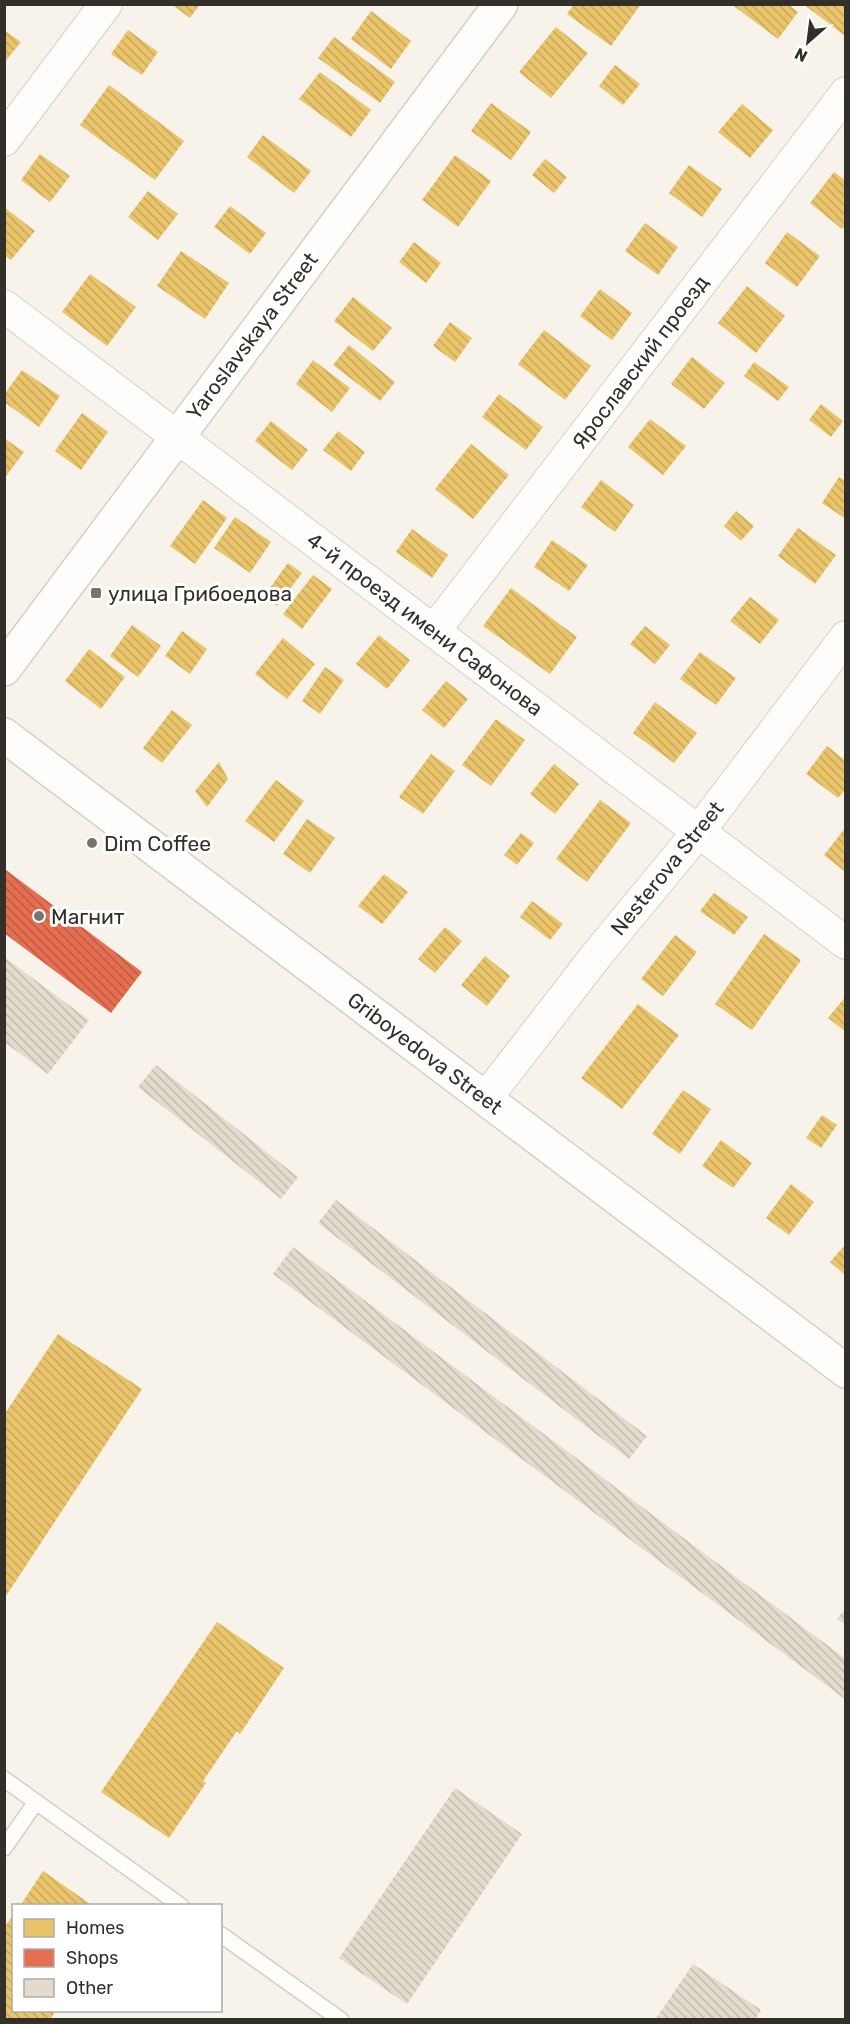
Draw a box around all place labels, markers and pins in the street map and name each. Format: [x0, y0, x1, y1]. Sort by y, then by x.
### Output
place label: улица Грибоедова [108, 581, 292, 606]
marker: улица Грибоедова [89, 586, 103, 600]
place label: Dim Coffee [104, 831, 211, 856]
marker: Dim Coffee [85, 836, 99, 850]
place label: Магнит [51, 904, 125, 929]
marker: Магнит [32, 909, 46, 923]

